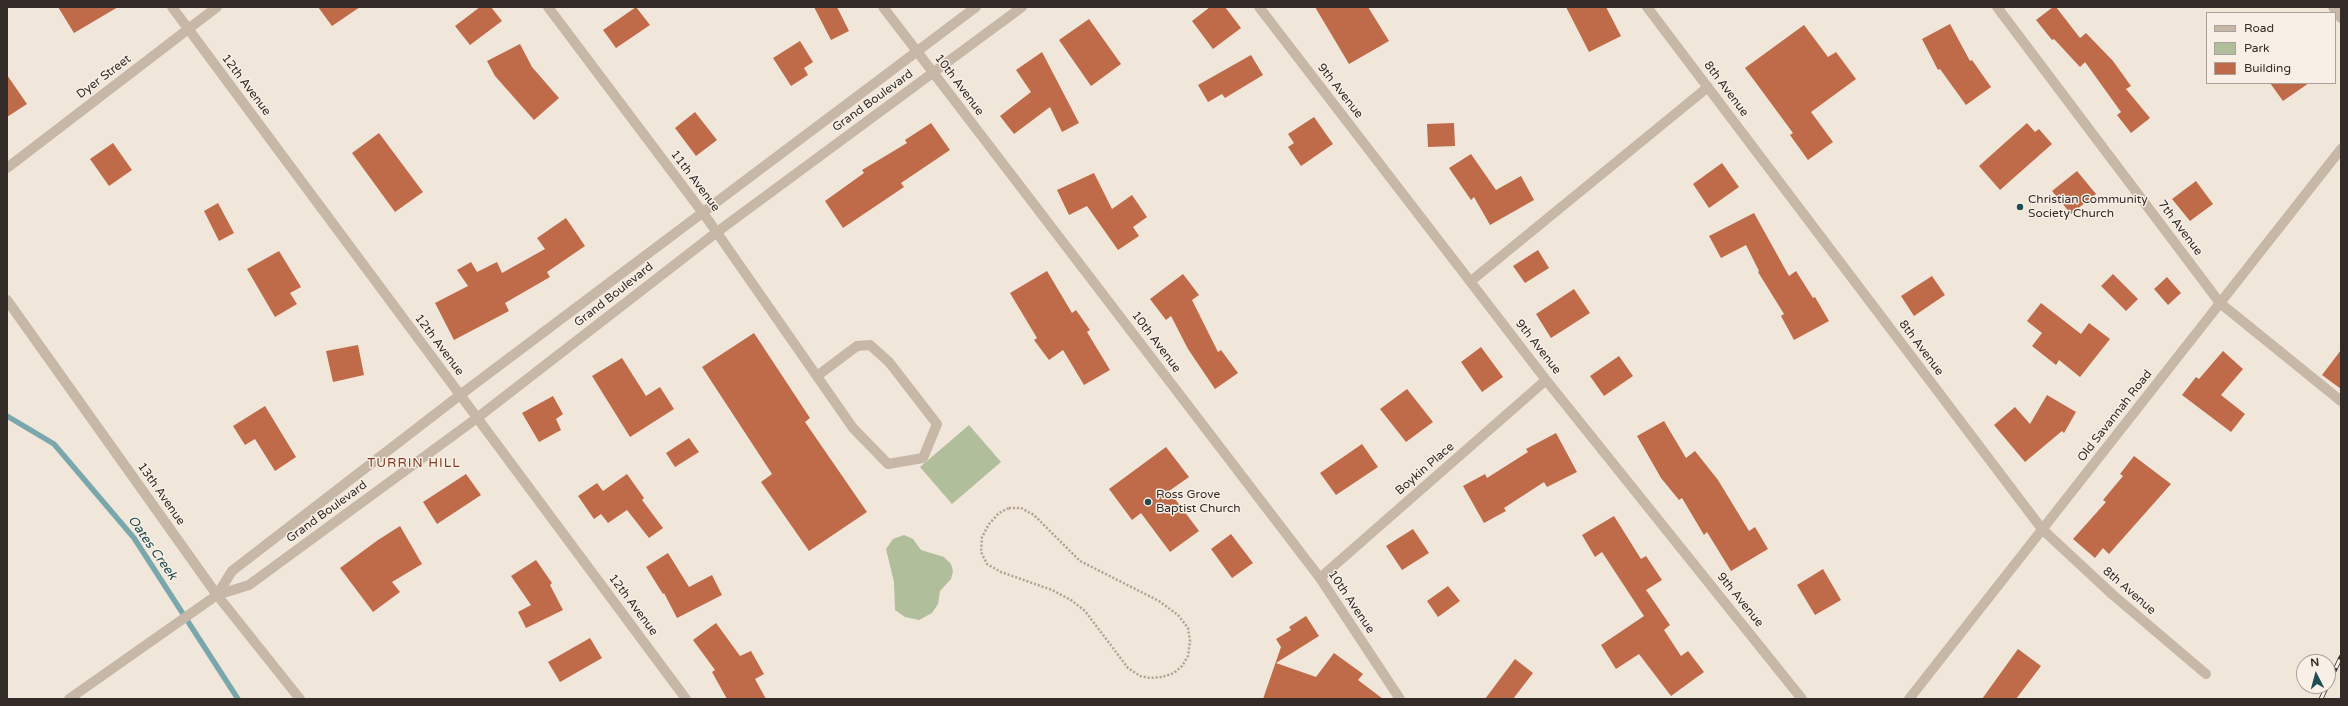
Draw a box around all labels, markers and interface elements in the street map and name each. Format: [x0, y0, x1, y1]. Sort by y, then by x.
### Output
legend [2206, 12, 2336, 84]
text: Road [2244, 21, 2274, 35]
text: Park [2244, 41, 2270, 55]
street label: Dyer Street [74, 52, 134, 102]
street label: 12th Avenue [218, 52, 274, 118]
street label: 10th Avenue [931, 52, 987, 118]
street label: 8th Avenue [1701, 59, 1751, 119]
street label: 9th Avenue [1314, 61, 1366, 121]
text: Building [2244, 61, 2291, 75]
street label: Grand Boulevard [830, 67, 916, 135]
street label: 11th Avenue [667, 148, 723, 214]
place label: Christian Community Society Church [2028, 193, 2148, 221]
street label: 7th Avenue [2155, 198, 2205, 258]
marker: Christian Community Society Church [2015, 202, 2025, 212]
street label: Grand Boulevard [572, 260, 656, 330]
street label: 10th Avenue [1128, 309, 1184, 375]
street label: 12th Avenue [411, 312, 467, 378]
street label: 9th Avenue [1512, 317, 1564, 377]
street label: 8th Avenue [1896, 318, 1946, 378]
street label: Old Savannah Road [2075, 367, 2155, 465]
street label: Boykin Place [1393, 440, 1457, 498]
district label: TURRIN HILL [367, 456, 461, 472]
street label: 13th Avenue [134, 460, 188, 528]
street label: Grand Boulevard [284, 478, 370, 546]
place label: Ross Grove Baptist Church [1156, 488, 1241, 516]
marker: Ross Grove Baptist Church [1143, 497, 1153, 507]
water label: Oates Creek [124, 513, 180, 583]
street label: 8th Avenue [2100, 564, 2158, 618]
street label: 10th Avenue [1325, 568, 1377, 636]
street label: 9th Avenue [1714, 570, 1766, 630]
street label: 12th Avenue [605, 572, 661, 638]
north arrow [2296, 654, 2336, 694]
text: N [2310, 656, 2320, 669]

